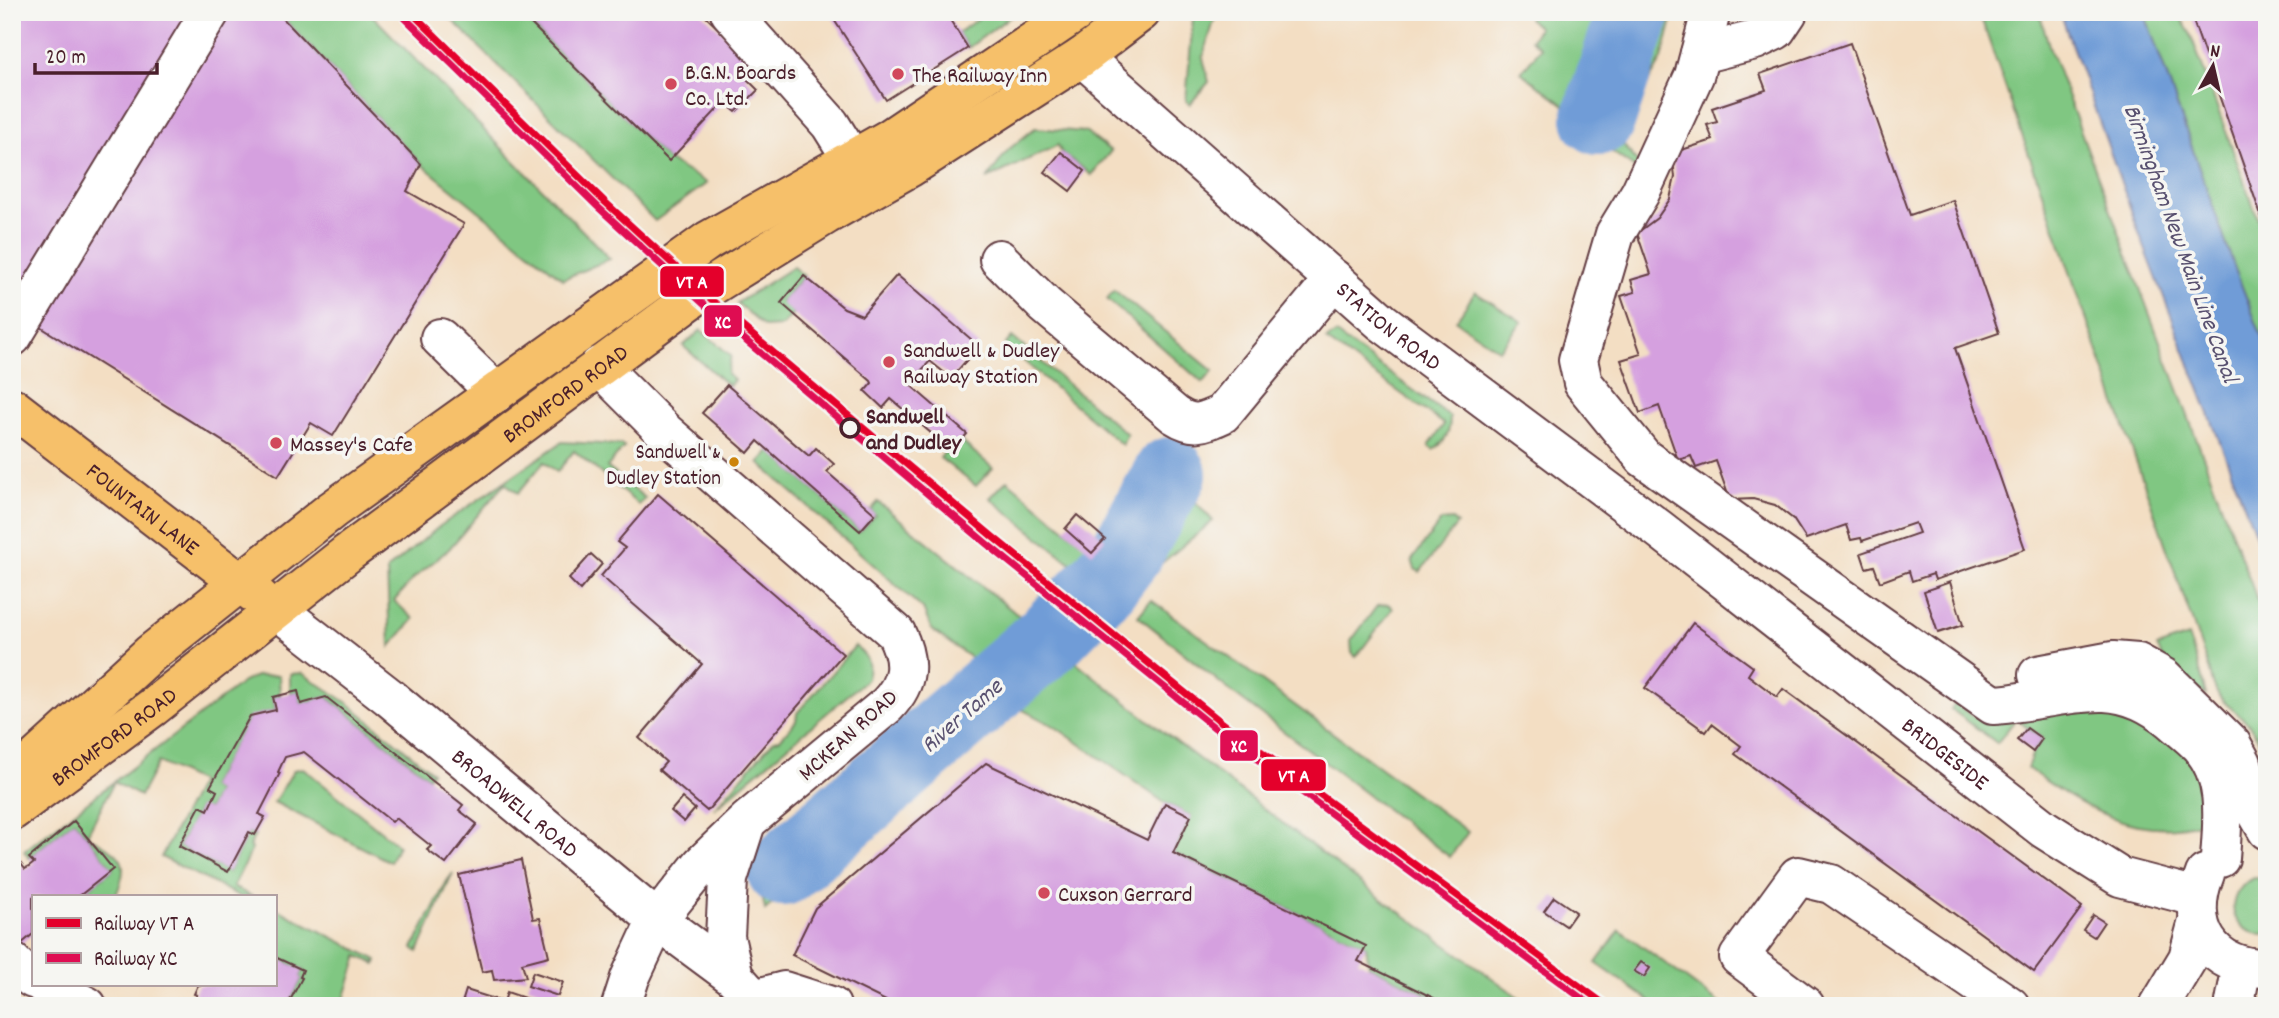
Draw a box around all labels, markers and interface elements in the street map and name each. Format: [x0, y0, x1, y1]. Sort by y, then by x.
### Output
scale bar [35, 32, 158, 76]
north arrow [2178, 32, 2248, 102]
text: N [2208, 39, 2221, 67]
text: 20 m [46, 44, 86, 74]
place label: B.G.N. Boards Co. Ltd. [685, 58, 797, 117]
place label: The Railway Inn [912, 61, 1047, 94]
marker: The Railway Inn [890, 66, 906, 82]
marker: B.G.N. Boards Co. Ltd. [663, 76, 679, 92]
water label: Birmingham New Main Line Canal [2113, 100, 2246, 390]
line badge: VT A [659, 265, 725, 298]
text: VT A [676, 271, 708, 298]
street label: STATION ROAD [1327, 275, 1447, 381]
line badge: XC [703, 304, 743, 338]
text: XC [715, 311, 732, 338]
place label: Sandwell & Dudley Railway Station [903, 336, 1060, 395]
street label: BROMFORD ROAD [497, 338, 637, 453]
marker: Sandwell & Dudley Railway Station [881, 354, 897, 370]
place label: Sandwell and Dudley [866, 402, 963, 461]
marker: Sandwell and Dudley [840, 418, 860, 438]
place label: Massey's Cafe [290, 430, 413, 463]
marker: Massey's Cafe [268, 435, 284, 451]
place label: Sandwell & Dudley Station [606, 439, 721, 495]
marker: Sandwell & Dudley Station [727, 455, 741, 469]
street label: FOUNTAIN LANE [78, 457, 205, 566]
water label: River Tame [914, 671, 1013, 763]
street label: BROMFORD ROAD [46, 681, 186, 797]
street label: MCKEAN ROAD [792, 683, 907, 790]
street label: BRIDGESIDE [1893, 711, 1995, 800]
line badge: XC [1219, 729, 1259, 762]
text: XC [1231, 735, 1248, 762]
street label: BROADWELL ROAD [443, 742, 584, 868]
line badge: VT A [1260, 758, 1327, 792]
text: VT A [1278, 765, 1310, 792]
place label: Cuxson Gerrard [1058, 880, 1193, 913]
marker: Cuxson Gerrard [1036, 885, 1052, 901]
legend [32, 895, 276, 986]
text: Railway VT A [94, 911, 194, 941]
text: Railway XC [94, 946, 177, 976]

